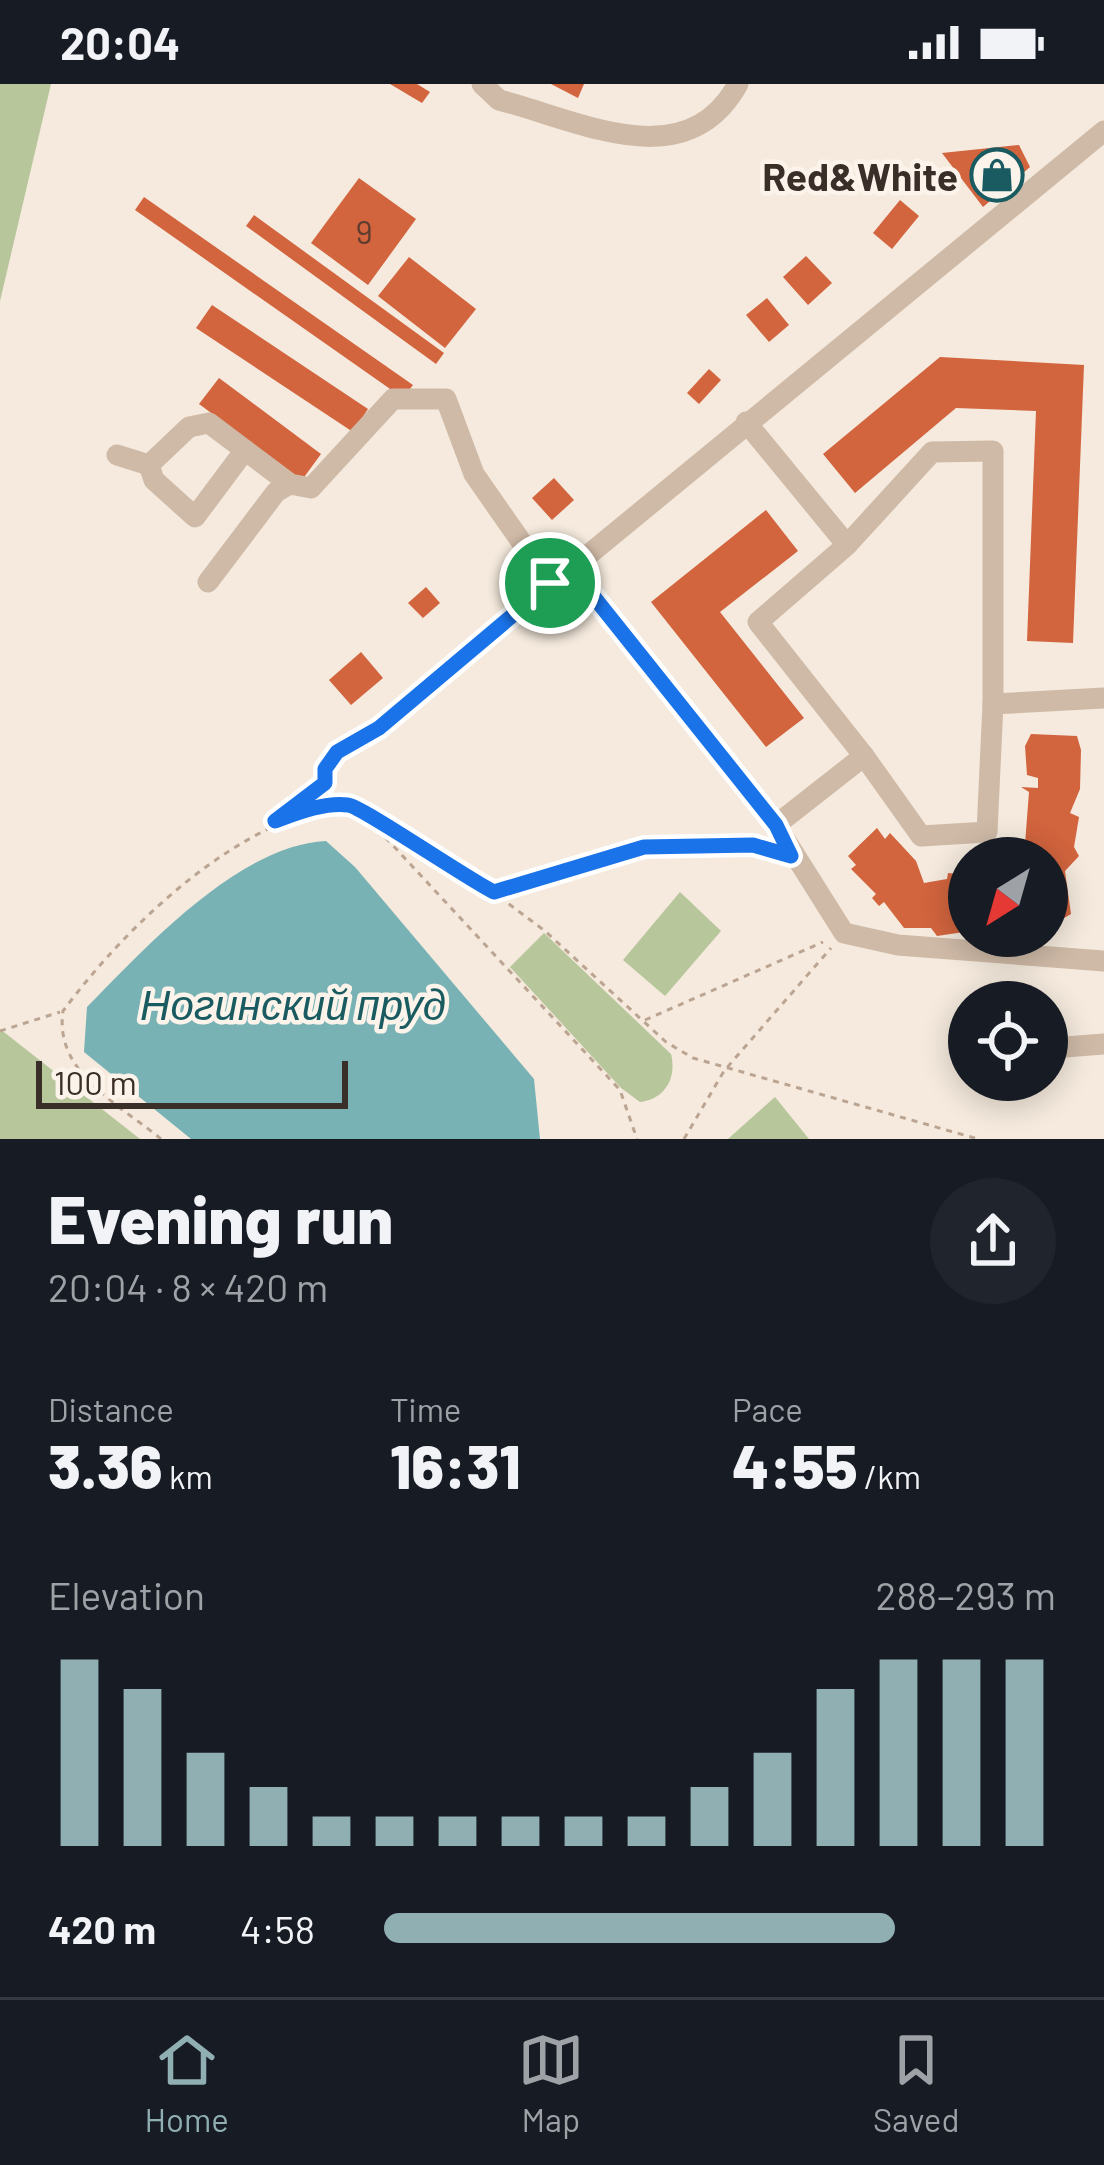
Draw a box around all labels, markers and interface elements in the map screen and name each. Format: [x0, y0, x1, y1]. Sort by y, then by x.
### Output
text: 20:04 [60, 15, 180, 69]
shop icon: Red&White [969, 147, 1025, 203]
place label: Red&White [762, 152, 958, 199]
house number: 9 [355, 211, 373, 251]
pin [499, 532, 601, 634]
icon: arrive [517, 550, 583, 616]
north arrow [948, 837, 1068, 957]
map controls [948, 837, 1068, 1101]
water label: Ногинский пруд [140, 978, 446, 1029]
button: locate [948, 981, 1068, 1101]
scale bar [36, 1055, 348, 1108]
text: 100 m [54, 1062, 137, 1102]
text: Evening run [48, 1178, 393, 1257]
button: share [930, 1178, 1056, 1304]
text: 20:04 · 8 × 420 m [48, 1263, 328, 1310]
text: Distance [48, 1389, 174, 1429]
text: Time [390, 1389, 461, 1429]
text: Pace [732, 1389, 803, 1429]
text: 3.36 [48, 1429, 162, 1501]
text: 16:31 [390, 1429, 521, 1501]
text: 4:55 [732, 1429, 857, 1501]
text: km [162, 1456, 213, 1496]
text: /km [857, 1456, 921, 1496]
text: Elevation [48, 1571, 205, 1618]
text: 288–293 m [876, 1571, 1056, 1618]
text: 420 m [48, 1905, 156, 1952]
text: 4:58 [240, 1905, 315, 1952]
tab: Home [145, 2027, 229, 2139]
tab: Map [518, 2027, 584, 2139]
tab: Saved [873, 2027, 959, 2139]

